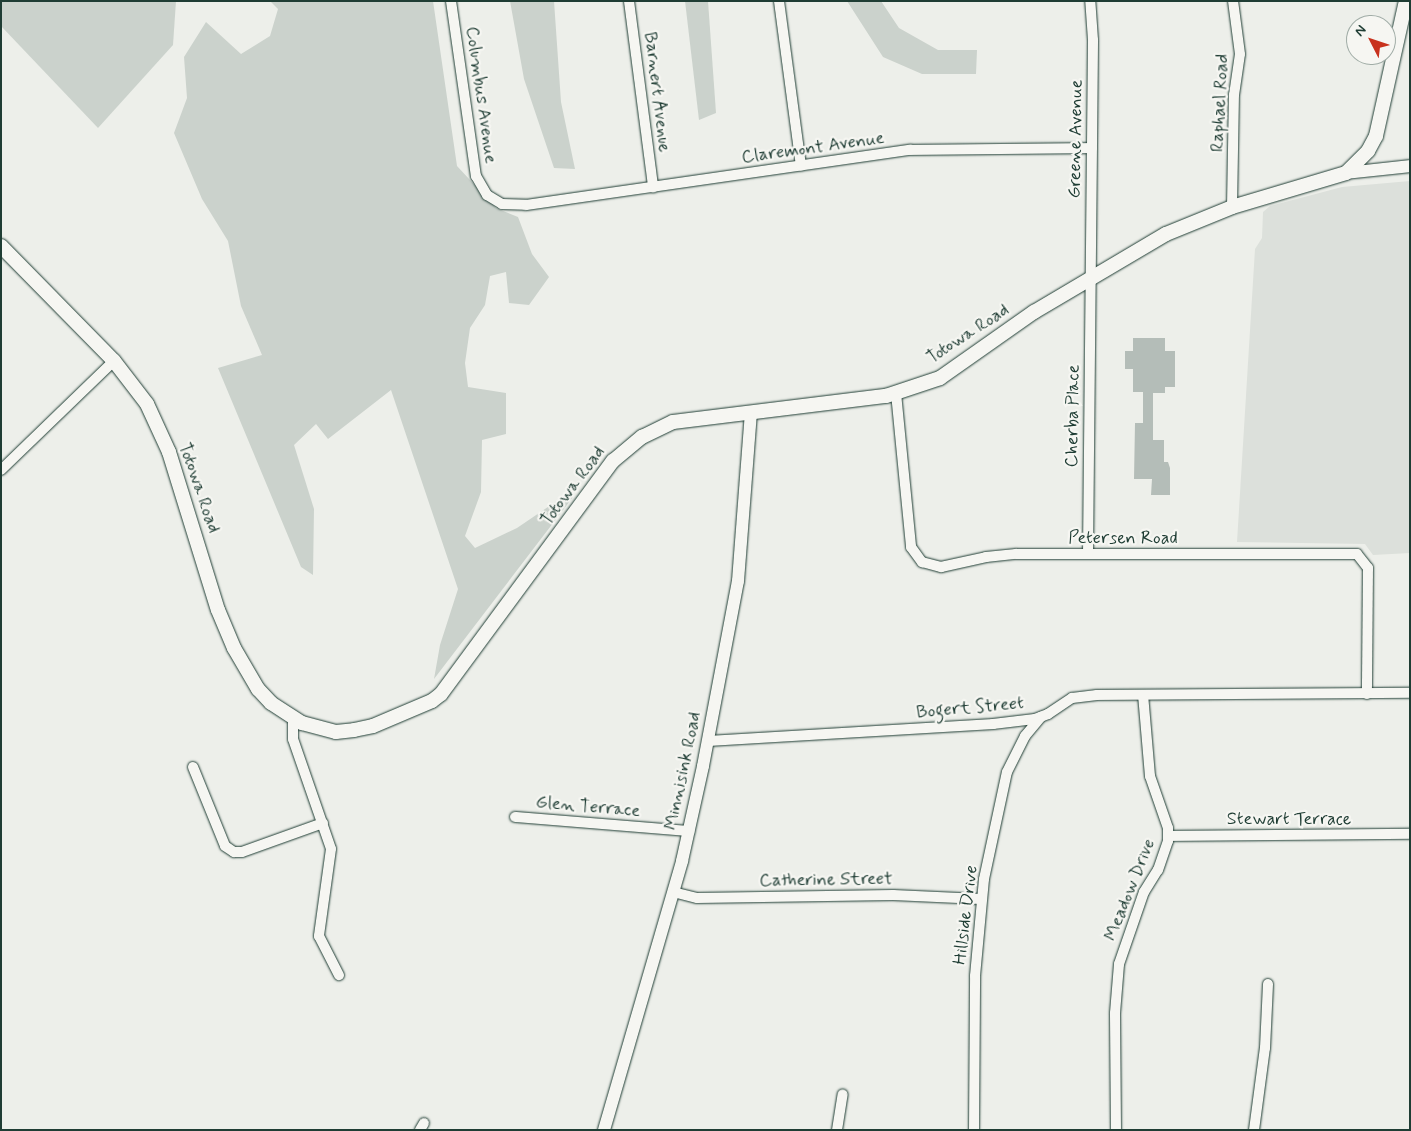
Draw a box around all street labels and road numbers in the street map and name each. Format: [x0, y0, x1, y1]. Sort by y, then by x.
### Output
street label: Columbus Avenue [461, 25, 501, 165]
street label: Barnert Avenue [639, 28, 675, 156]
street label: Raphael Road [1207, 53, 1233, 153]
street label: Greene Avenue [1064, 79, 1088, 199]
street label: Claremont Avenue [740, 127, 886, 169]
street label: Totowa Road [923, 299, 1013, 369]
street label: Cherba Place [1061, 365, 1085, 467]
street label: Totowa Road [173, 440, 225, 536]
street label: Totowa Road [536, 442, 610, 530]
street label: Petersen Road [1069, 527, 1177, 549]
street label: Bogert Street [914, 692, 1026, 724]
street label: Minnisink Road [660, 710, 706, 832]
street label: Glen Terrace [537, 792, 639, 822]
street label: Stewart Terrace [1227, 808, 1351, 830]
street label: Meadow Drive [1100, 836, 1160, 944]
street label: Hillside Drive [949, 865, 983, 965]
street label: Catherine Street [760, 868, 892, 892]

